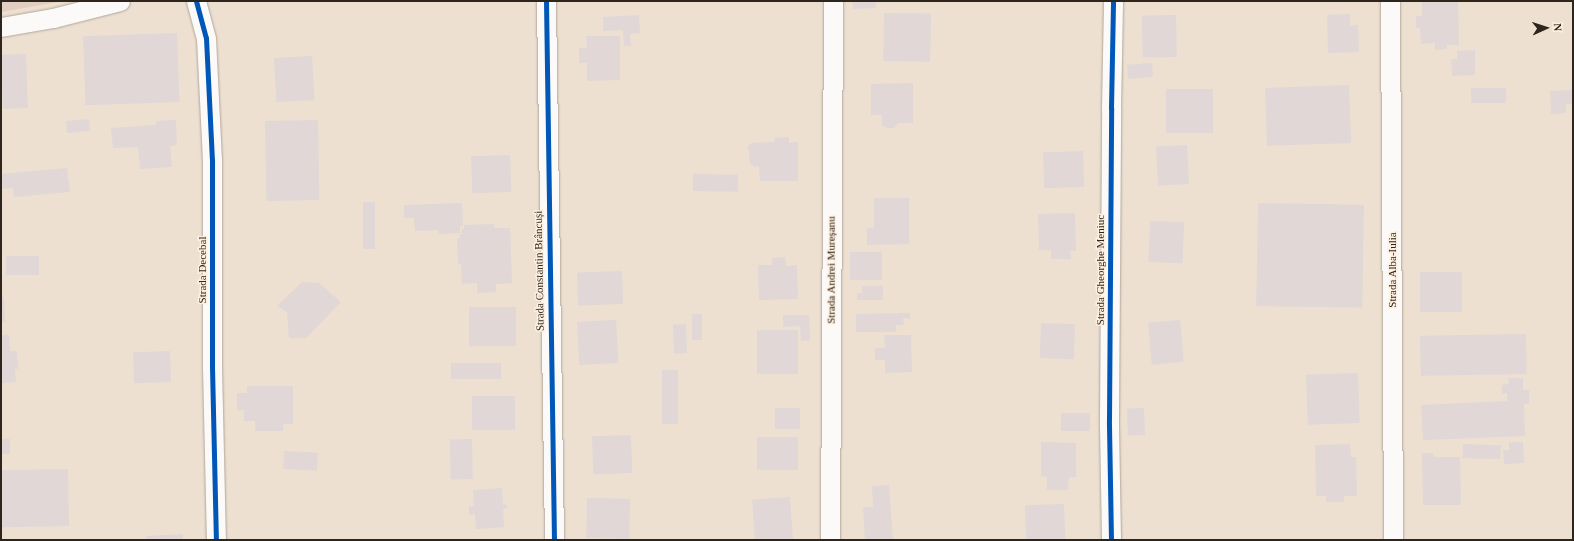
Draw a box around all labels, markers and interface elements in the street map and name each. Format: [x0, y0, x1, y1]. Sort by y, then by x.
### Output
north arrow [1526, 8, 1566, 48]
text: N [1552, 23, 1564, 32]
street label: Strada Constantin Brâncuși [531, 211, 547, 331]
street label: Strada Gheorghe Meniuc [1093, 215, 1107, 325]
street label: Strada Andrei Mureșanu [824, 216, 838, 324]
street label: Strada Alba-Iulia [1385, 232, 1399, 308]
street label: Strada Decebal [195, 237, 209, 303]

